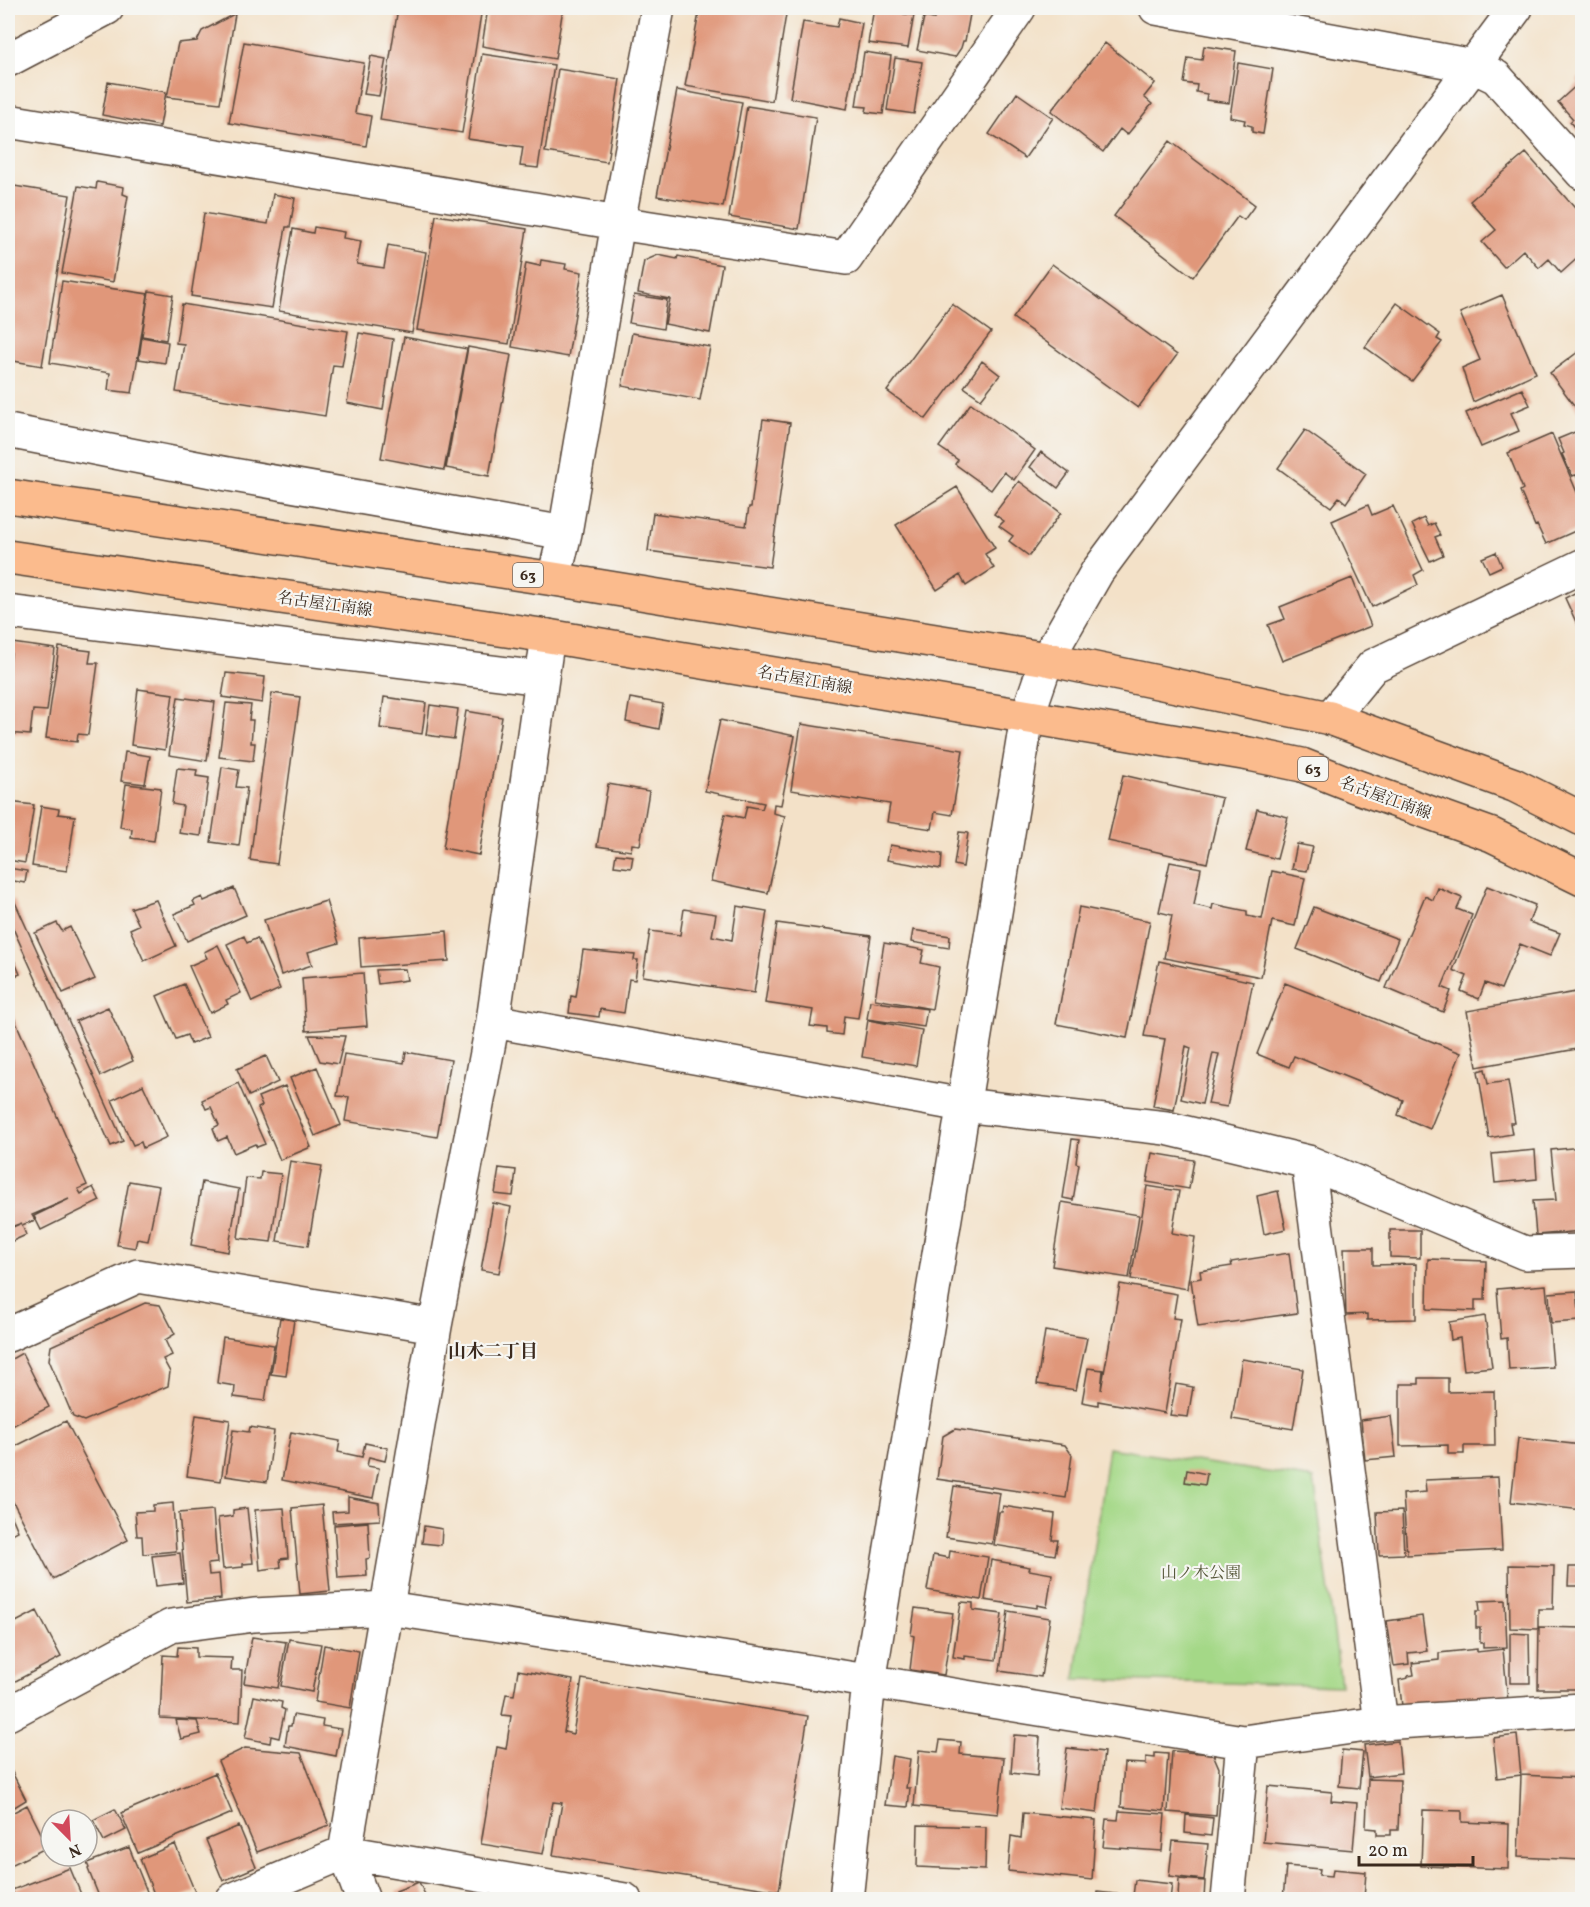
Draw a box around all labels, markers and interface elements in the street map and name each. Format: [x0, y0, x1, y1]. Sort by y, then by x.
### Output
road number: 63 [513, 563, 543, 587]
street label: 名古屋江南線 [276, 587, 374, 623]
street label: 名古屋江南線 [755, 662, 854, 700]
road number: 63 [1298, 757, 1328, 781]
street label: 名古屋江南線 [1336, 772, 1434, 826]
district label: 山木二丁目 [448, 1340, 538, 1365]
park label: 山ノ木公園 [1161, 1563, 1241, 1585]
north arrow [39, 1808, 99, 1868]
scale bar [1359, 1829, 1473, 1867]
text: N [64, 1837, 84, 1862]
text: 20 m [1368, 1839, 1408, 1864]

